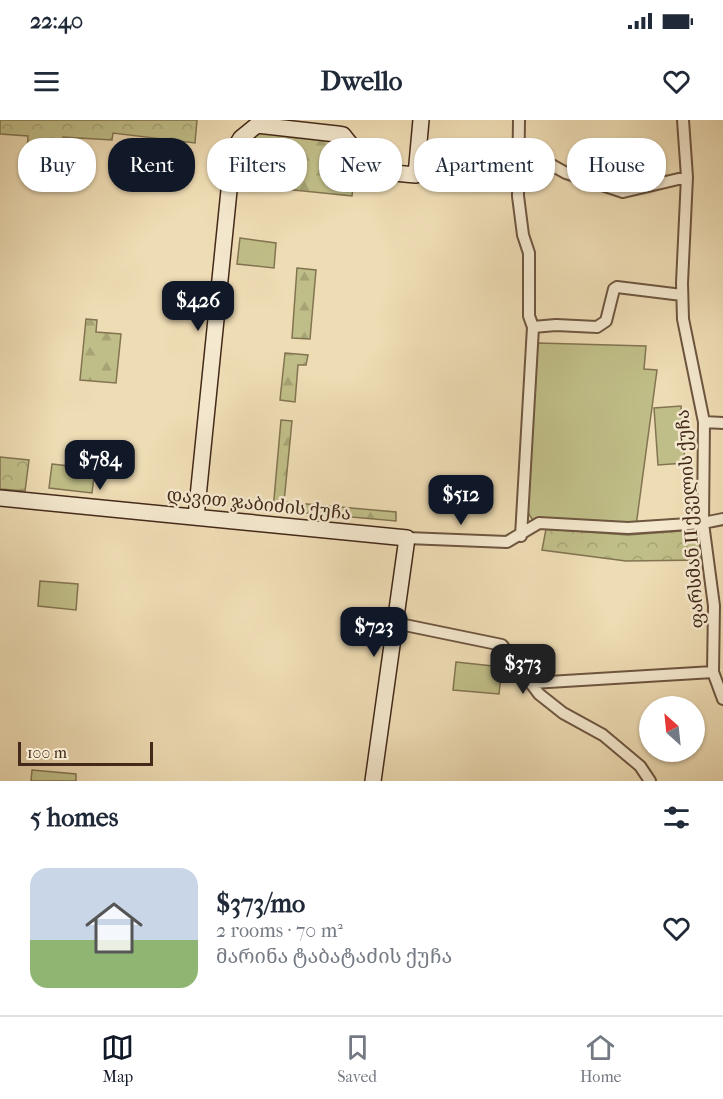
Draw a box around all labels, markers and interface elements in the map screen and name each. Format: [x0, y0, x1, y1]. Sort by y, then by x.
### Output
text: 22:40 [30, 8, 83, 34]
icon: menu [30, 65, 63, 98]
text: Dwello [321, 65, 402, 97]
icon: heart [660, 65, 693, 98]
chip: Buy [18, 138, 96, 192]
chip: Rent [108, 138, 195, 192]
chip: Filters [207, 138, 307, 192]
chip: New [319, 138, 402, 192]
chip: Apartment [414, 138, 555, 192]
chip: House [567, 138, 666, 192]
pin: $426 [162, 281, 234, 332]
text: $426 [176, 289, 220, 312]
street label: ფარსმან II ქველის ქუჩა [672, 409, 709, 629]
pin: $784 [64, 440, 136, 491]
text: $784 [79, 448, 121, 471]
pin: $512 [425, 475, 497, 526]
text: $512 [442, 483, 480, 506]
street label: დავით ჯაბიძის ქუჩა [166, 484, 352, 525]
pin: $723 [338, 607, 410, 658]
text: $723 [354, 615, 394, 638]
pin: $373 [487, 644, 559, 695]
text: $373 [504, 652, 542, 675]
north arrow [639, 696, 705, 762]
map controls [639, 696, 705, 762]
scale bar [18, 739, 153, 766]
text: 100 m [27, 743, 67, 762]
icon: filters [660, 801, 693, 834]
text: 5 homes [30, 802, 118, 833]
text: $373/mo [216, 888, 305, 919]
icon: home [78, 892, 150, 964]
icon: heart [660, 912, 693, 945]
text: 2 rooms · 70 m² [216, 919, 343, 942]
text: მარინა ტაბატაძის ქუჩა [216, 945, 452, 968]
tab: Map [101, 1031, 134, 1086]
tab: Saved [337, 1031, 377, 1086]
tab: Home [580, 1031, 622, 1086]

